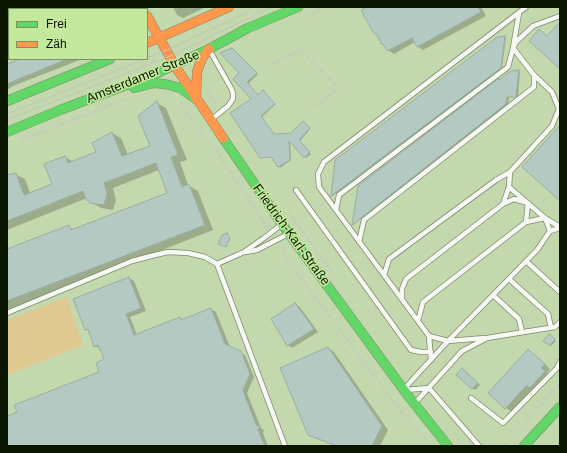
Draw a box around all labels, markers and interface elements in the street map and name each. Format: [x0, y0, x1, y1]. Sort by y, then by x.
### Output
legend [8, 8, 148, 60]
text: Frei [46, 17, 67, 31]
text: Zäh [46, 37, 67, 51]
street label: Amsterdamer Straße [84, 47, 202, 107]
street label: Friedrich-Karl-Straße [249, 181, 333, 289]

